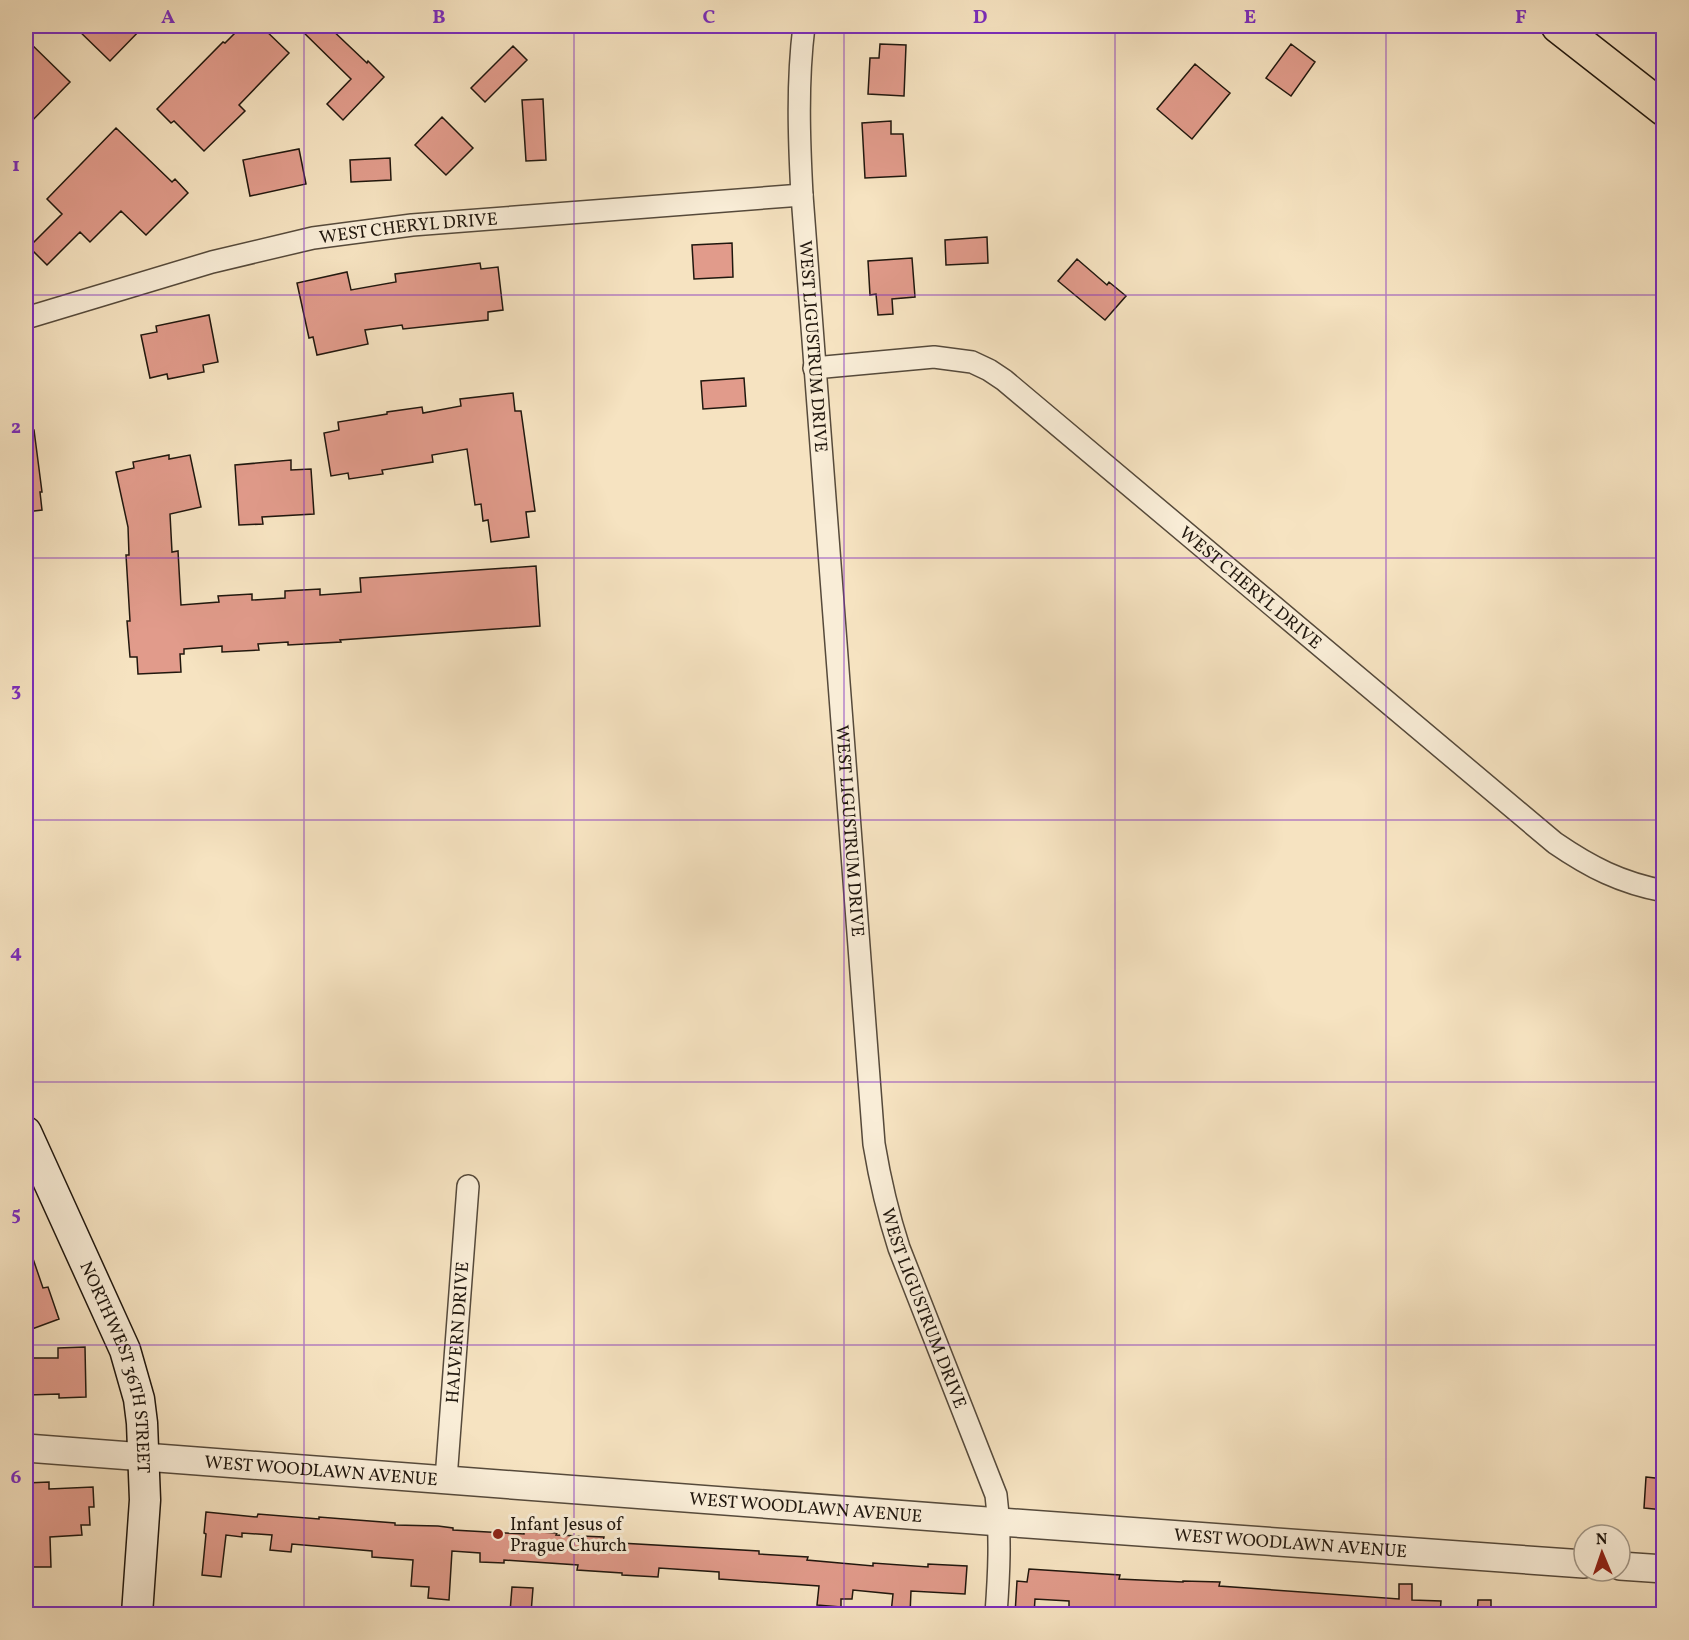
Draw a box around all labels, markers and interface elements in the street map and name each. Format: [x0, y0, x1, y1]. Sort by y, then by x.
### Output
text: A [161, 4, 175, 32]
text: B [432, 4, 446, 32]
text: C [703, 4, 716, 32]
text: D [973, 4, 987, 32]
text: E [1244, 4, 1256, 32]
text: F [1515, 4, 1527, 32]
text: 1 [12, 152, 20, 180]
street label: WEST CHERYL DRIVE [318, 207, 499, 251]
street label: WEST LIGUSTRUM DRIVE [791, 239, 833, 454]
text: 2 [11, 414, 21, 442]
street label: WEST CHERYL DRIVE [1173, 521, 1327, 656]
text: 3 [11, 677, 21, 705]
street label: WEST LIGUSTRUM DRIVE [828, 724, 869, 938]
text: 4 [10, 939, 22, 967]
text: 5 [11, 1201, 21, 1229]
street label: WEST LIGUSTRUM DRIVE [874, 1205, 972, 1413]
street label: NORTHWEST 36TH STREET [72, 1258, 155, 1474]
street label: HALVERN DRIVE [441, 1261, 476, 1404]
street label: WEST WOODLAWN AVENUE [204, 1451, 439, 1493]
text: 6 [11, 1464, 22, 1492]
street label: WEST WOODLAWN AVENUE [688, 1487, 923, 1530]
place label: Infant Jesus of Prague Church [510, 1513, 627, 1559]
north arrow [1572, 1523, 1632, 1583]
street label: WEST WOODLAWN AVENUE [1173, 1524, 1408, 1565]
marker: Infant Jesus of Prague Church [491, 1527, 505, 1541]
text: N [1595, 1529, 1608, 1551]

